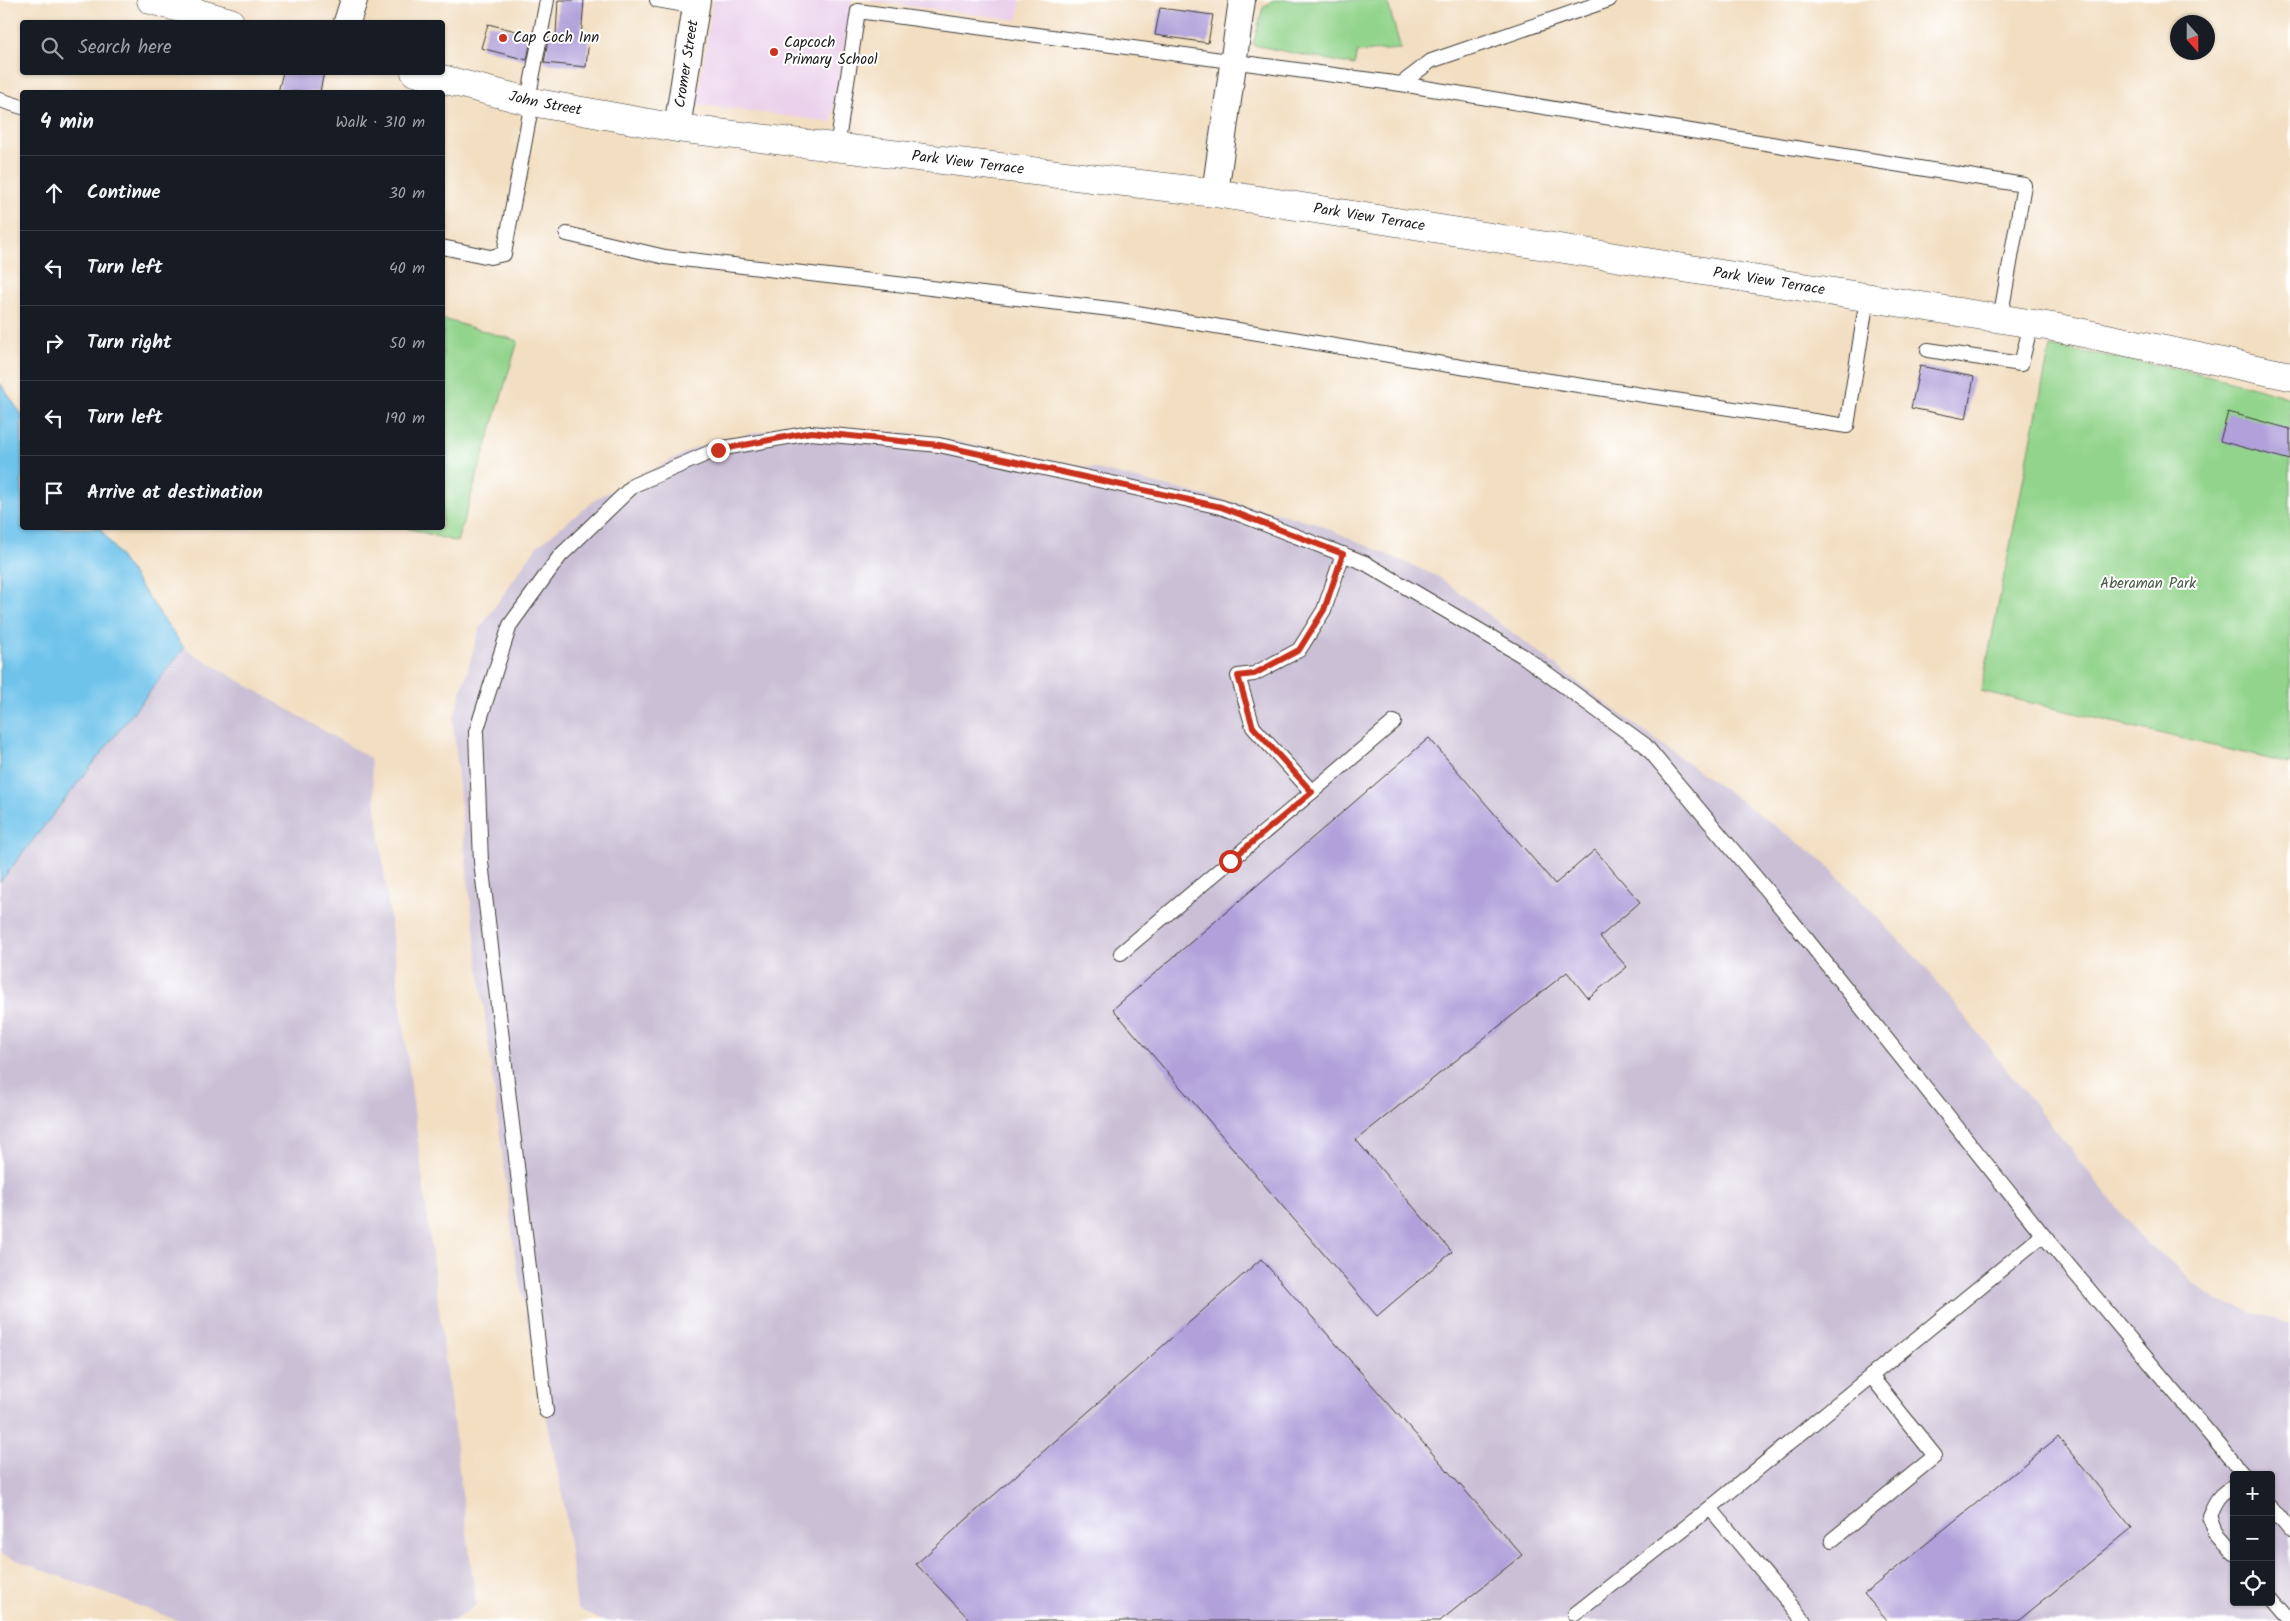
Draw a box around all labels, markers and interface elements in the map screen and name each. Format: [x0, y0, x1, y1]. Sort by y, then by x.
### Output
north arrow [2170, 15, 2215, 60]
street label: Cromer Street [668, 18, 706, 109]
search box [20, 20, 445, 75]
place label: Cap Coch Inn [513, 26, 599, 50]
place label: Capcoch Primary School [784, 31, 878, 72]
marker: Cap Coch Inn [497, 32, 509, 44]
text: Search here [78, 33, 172, 63]
icon: search [38, 34, 66, 62]
marker: Capcoch Primary School [768, 46, 780, 58]
street label: John Street [506, 84, 584, 123]
text: 4 min [40, 106, 94, 139]
text: Walk · 310 m [336, 110, 425, 135]
street label: Park View Terrace [910, 144, 1026, 182]
text: Continue [87, 178, 160, 208]
icon: ahead [40, 179, 68, 207]
text: 30 m [389, 181, 425, 206]
street label: Park View Terrace [1311, 197, 1427, 238]
text: Turn left [87, 253, 162, 283]
icon: left [40, 254, 68, 282]
text: 40 m [389, 256, 425, 281]
street label: Park View Terrace [1711, 261, 1827, 302]
text: Turn right [87, 328, 172, 358]
icon: right [40, 329, 68, 357]
text: 50 m [389, 331, 425, 356]
text: Turn left [87, 403, 162, 433]
icon: left [40, 404, 68, 432]
text: 190 m [385, 406, 425, 431]
route end [707, 439, 730, 462]
text: Arrive at destination [87, 478, 263, 508]
icon: arrive [40, 479, 68, 507]
park label: Aberaman Park [2100, 572, 2197, 596]
route start [1219, 850, 1242, 873]
map controls [2230, 1471, 2275, 1606]
button: + [2230, 1471, 2275, 1516]
button: − [2230, 1516, 2275, 1561]
button: locate [2230, 1561, 2275, 1606]

